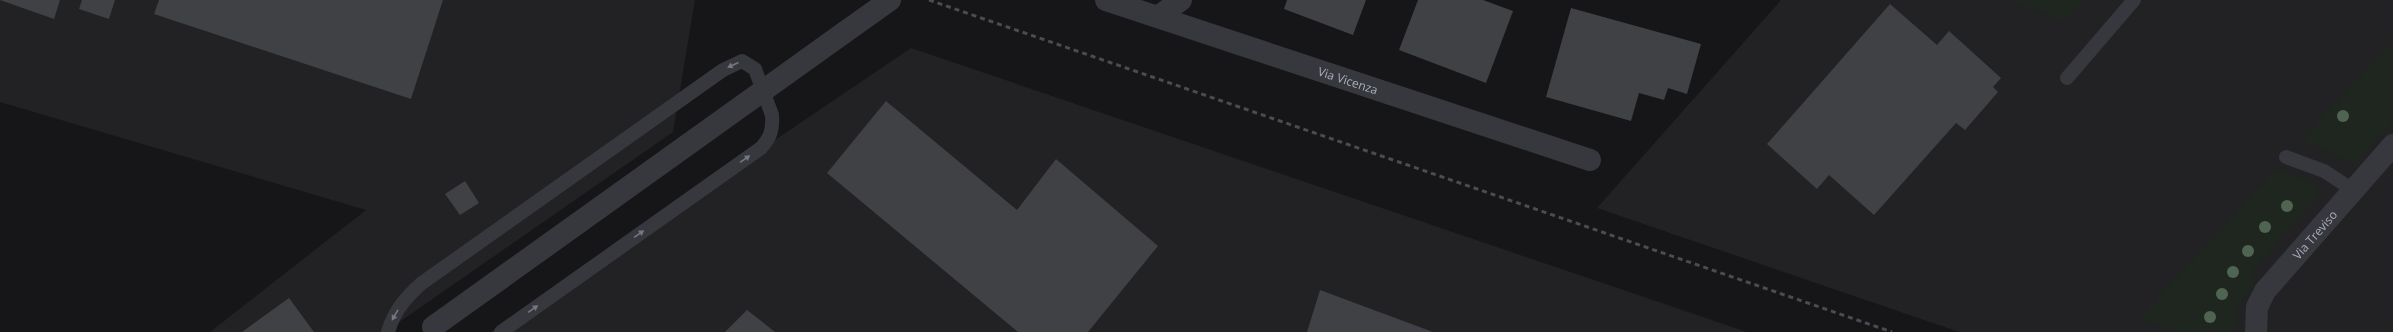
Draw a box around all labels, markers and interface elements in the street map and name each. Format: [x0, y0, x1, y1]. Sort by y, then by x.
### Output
one-way arrow [727, 62, 739, 68]
street label: Via Vicenza [1316, 62, 1380, 98]
one-way arrow [740, 155, 750, 163]
street label: Via Treviso [2288, 206, 2341, 263]
one-way arrow [634, 230, 644, 238]
one-way arrow [528, 305, 538, 313]
one-way arrow [391, 309, 398, 321]

